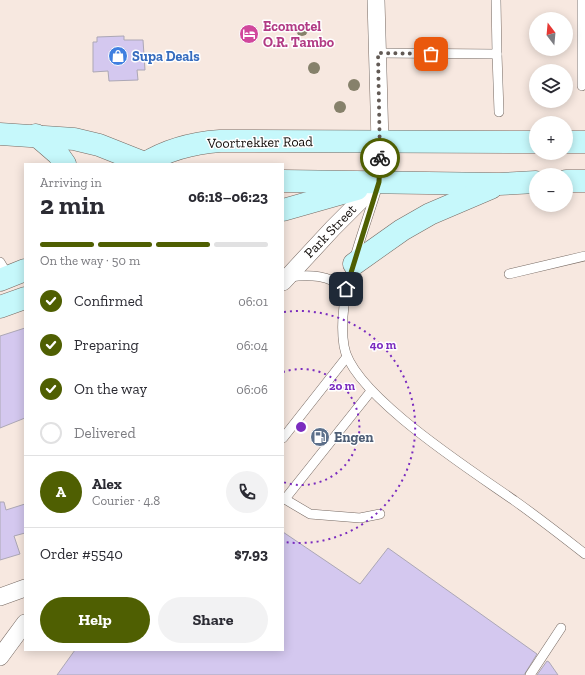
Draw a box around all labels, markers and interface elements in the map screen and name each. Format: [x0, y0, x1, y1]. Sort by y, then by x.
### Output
north arrow [529, 12, 573, 56]
map controls [529, 12, 573, 212]
place label: Ecomotel O.R. Tambo [263, 18, 335, 51]
hotel icon: Ecomotel O.R. Tambo [238, 23, 260, 45]
pin [414, 37, 448, 71]
icon: bag [420, 43, 442, 65]
shop icon: Supa Deals [107, 45, 129, 67]
place label: Supa Deals [132, 48, 200, 65]
button: layers [529, 64, 573, 108]
button: + [529, 116, 573, 160]
street label: Voortrekker Road [206, 133, 313, 152]
courier [360, 138, 400, 178]
icon: bike [369, 147, 391, 169]
button: − [529, 168, 573, 212]
text: Arriving in [40, 175, 102, 190]
text: 06:18–06:23 [188, 188, 268, 206]
text: 2 min [40, 189, 105, 221]
street label: Park Street [301, 200, 361, 262]
text: On the way · 50 m [40, 253, 140, 268]
pin [329, 272, 363, 306]
icon: home [335, 278, 357, 300]
icon: check [40, 290, 62, 312]
text: Confirmed [74, 292, 143, 310]
text: 06:01 [238, 294, 268, 309]
icon: check [40, 334, 62, 356]
text: Preparing [74, 336, 139, 354]
text: 06:04 [236, 338, 268, 353]
text: 40 m [370, 338, 397, 352]
icon: check [40, 378, 62, 400]
text: 20 m [329, 379, 356, 393]
text: On the way [74, 380, 147, 398]
text: 06:06 [236, 382, 268, 397]
centre of rings [294, 420, 308, 434]
text: Delivered [74, 424, 136, 442]
fuel station icon: Engen [309, 426, 331, 448]
place label: Engen [334, 429, 374, 446]
button: phone [226, 471, 268, 513]
text: Alex [92, 475, 122, 493]
text: A [56, 483, 66, 501]
text: Courier · 4.8 [92, 493, 160, 508]
text: Order #5540 [40, 545, 123, 563]
text: $7.93 [234, 545, 268, 563]
button: Help [40, 597, 150, 643]
button: Share [158, 597, 268, 643]

